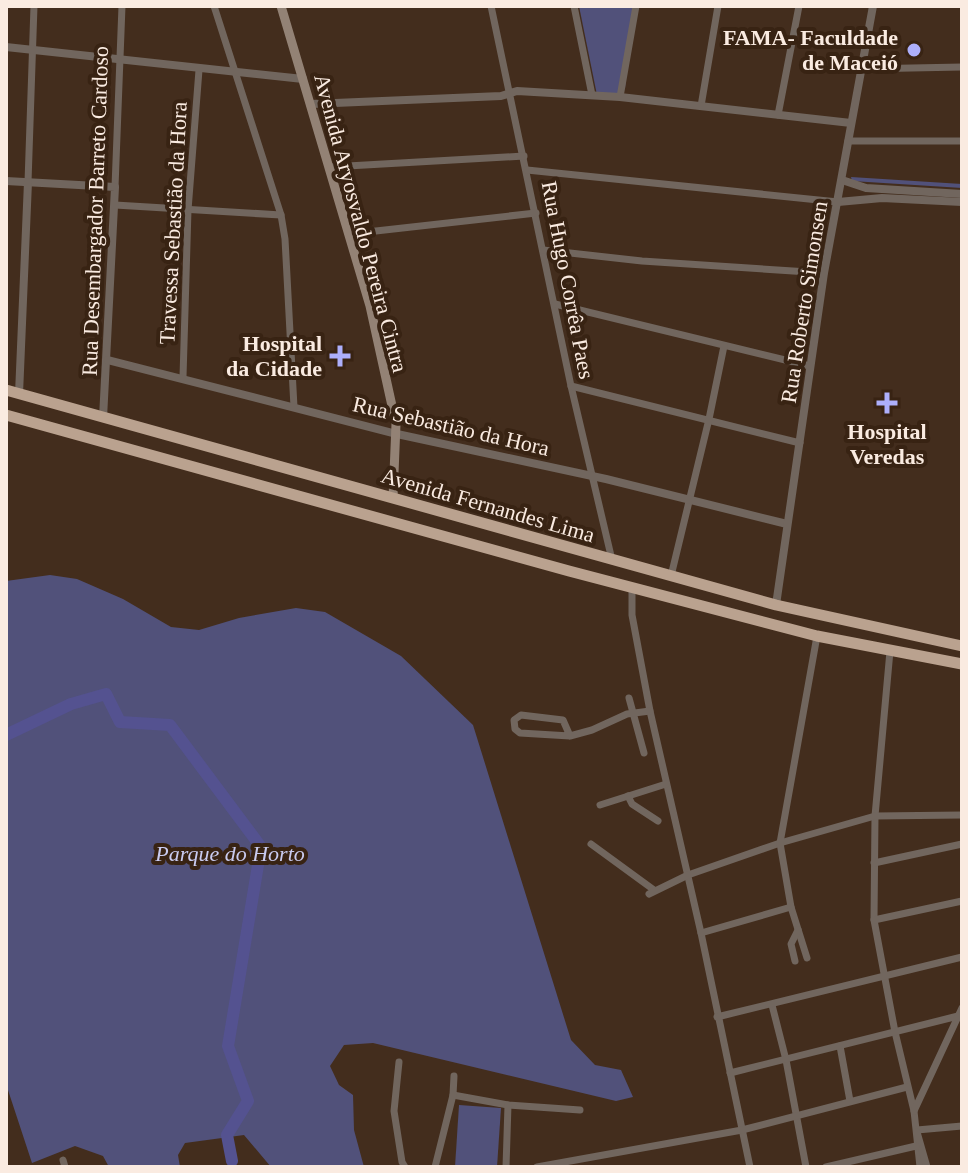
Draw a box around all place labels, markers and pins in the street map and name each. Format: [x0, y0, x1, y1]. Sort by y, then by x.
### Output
place label: FAMA- Faculdade de Maceió [723, 25, 898, 75]
marker: FAMA- Faculdade de Maceió [905, 41, 923, 59]
place label: Hospital da Cidade [226, 331, 322, 381]
marker: Hospital da Cidade [329, 345, 351, 367]
marker: Hospital Veredas [876, 392, 898, 414]
place label: Hospital Veredas [847, 419, 927, 469]

